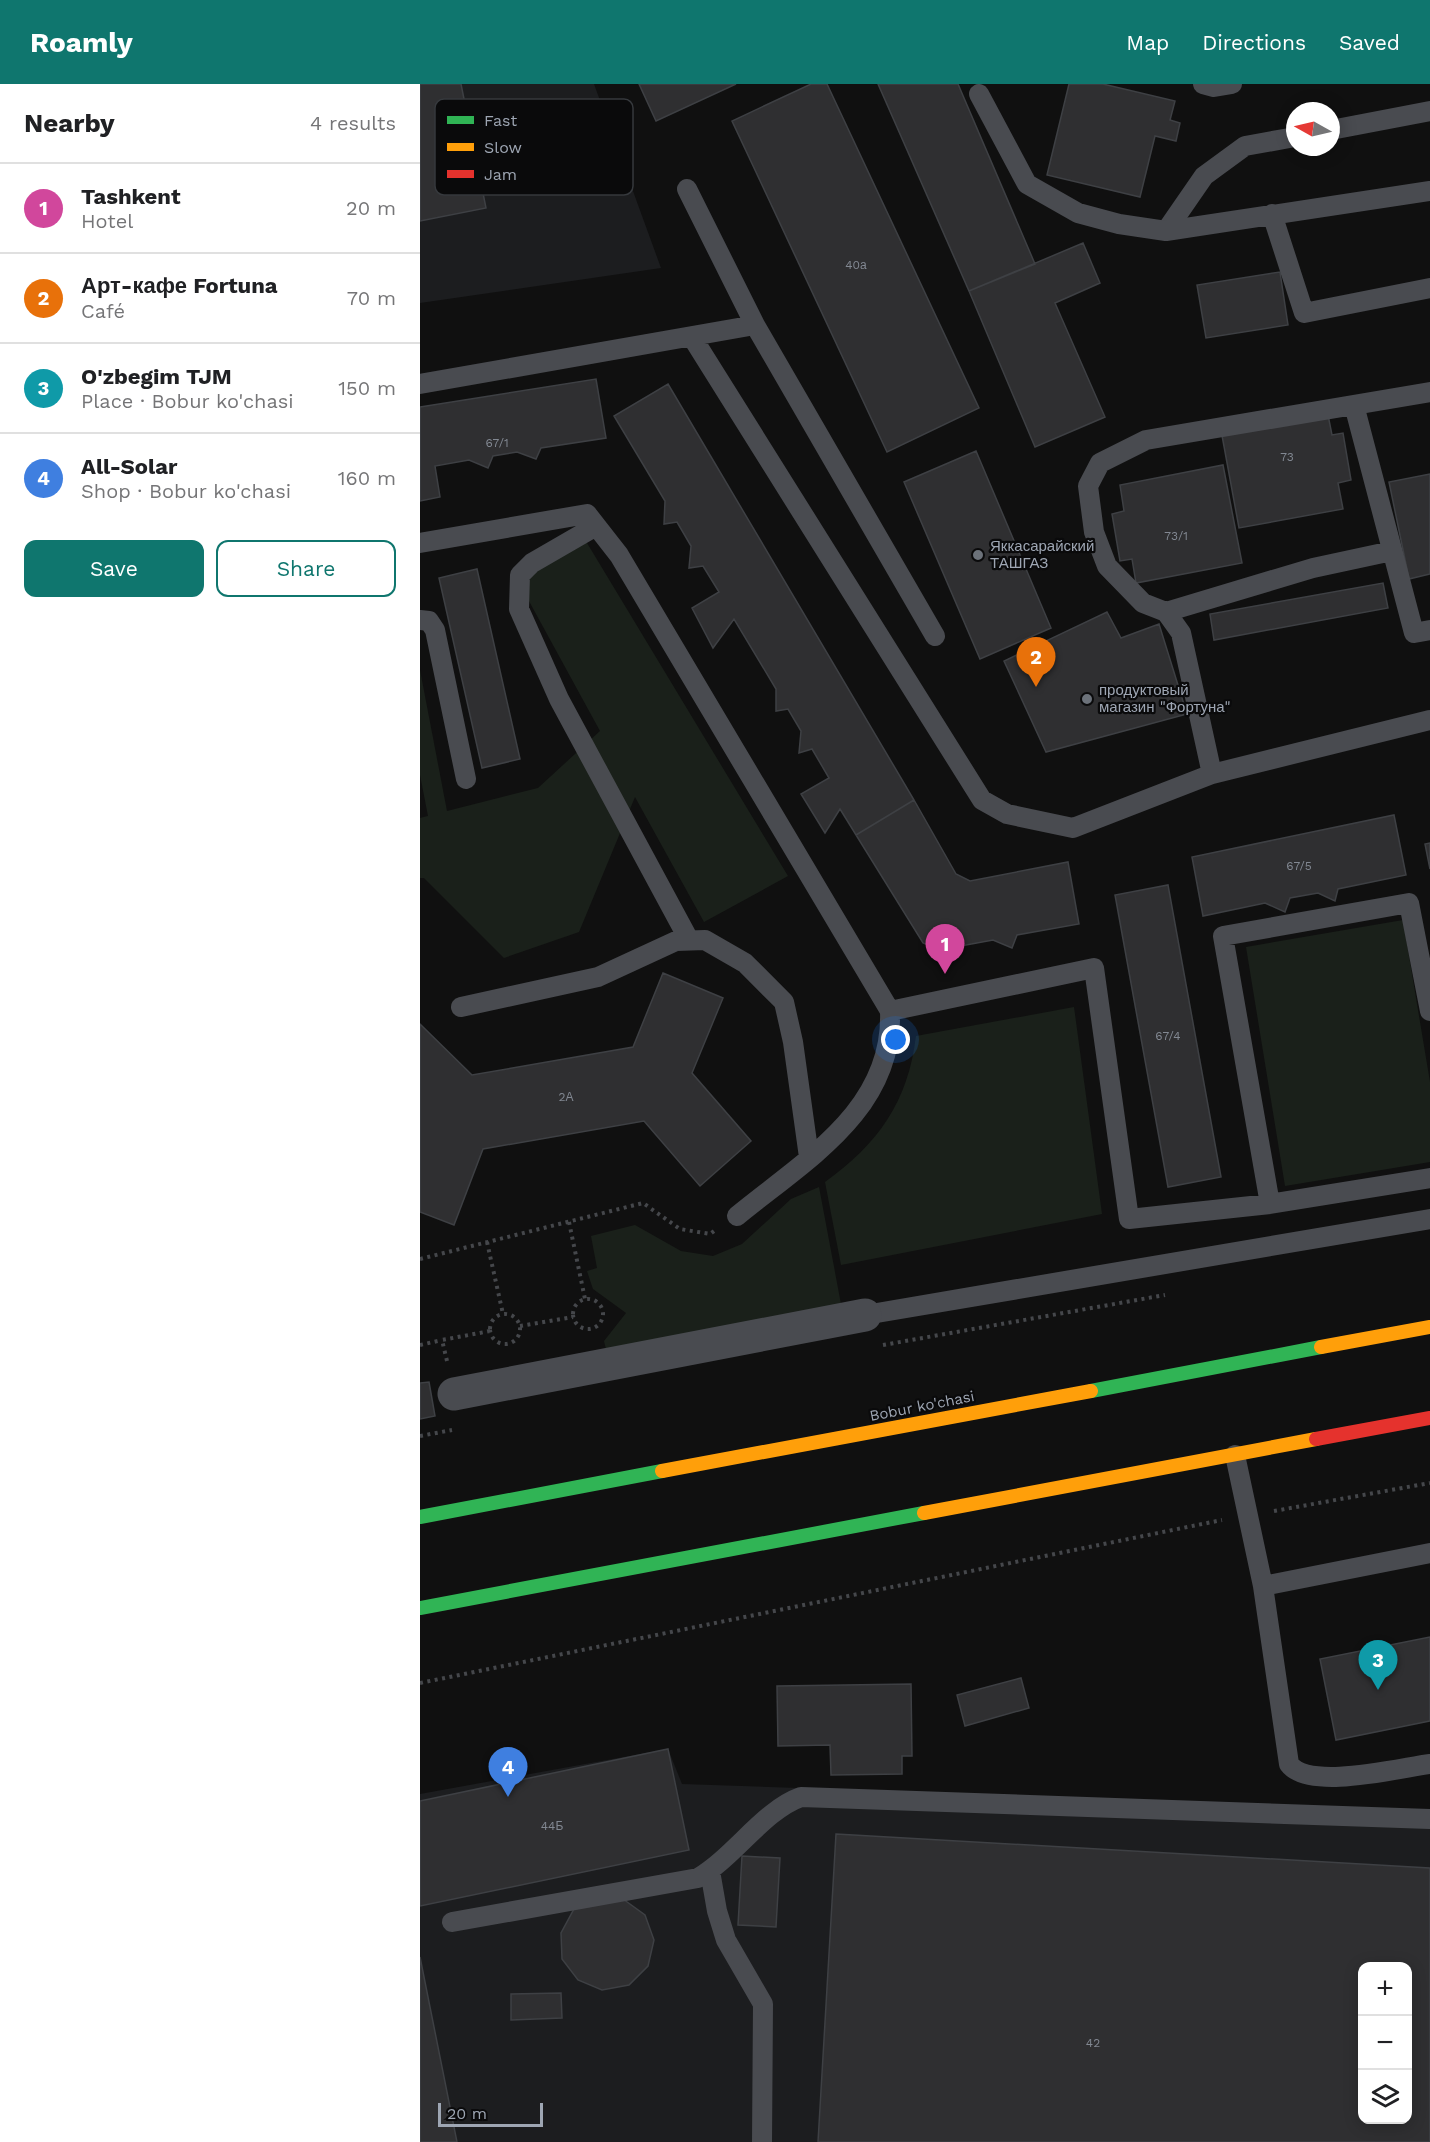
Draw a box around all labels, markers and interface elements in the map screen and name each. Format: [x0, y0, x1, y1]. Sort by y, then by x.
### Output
text: Roamly [30, 26, 133, 59]
text: Map [1126, 30, 1169, 55]
text: Directions [1202, 30, 1306, 55]
text: Saved [1339, 30, 1400, 55]
legend [435, 99, 633, 195]
north arrow [1286, 102, 1340, 156]
text: Nearby [24, 108, 115, 138]
text: 4 results [310, 111, 396, 135]
text: Fast [484, 111, 517, 130]
text: Slow [484, 138, 522, 157]
text: Jam [484, 165, 517, 184]
text: Tashkent [81, 184, 181, 209]
text: 1 [39, 196, 48, 220]
text: 20 m [346, 196, 396, 220]
text: Hotel [81, 209, 133, 233]
house number: 40а [845, 258, 867, 272]
text: Арт-кафе Fortuna [81, 273, 278, 298]
text: 2 [38, 286, 49, 310]
text: 70 m [347, 286, 396, 310]
text: Café [81, 299, 125, 323]
text: O'zbegim TJM [81, 364, 232, 389]
text: 3 [38, 376, 49, 400]
text: 150 m [338, 376, 396, 400]
text: Place · Bobur ko'chasi [81, 389, 294, 413]
house number: 67/1 [485, 436, 509, 450]
house number: 73 [1280, 450, 1294, 464]
text: All-Solar [81, 454, 177, 479]
text: 4 [37, 466, 50, 490]
text: 160 m [338, 466, 396, 490]
text: Shop · Bobur ko'chasi [81, 479, 291, 503]
house number: 73/1 [1164, 529, 1188, 543]
place label: Яккасарайский ТАШГАЗ [990, 537, 1094, 572]
button: Save [24, 540, 204, 597]
button: Share [216, 540, 396, 597]
marker: Яккасарайский ТАШГАЗ [971, 548, 985, 562]
pin: 2 [1016, 638, 1056, 687]
place label: продуктовый магазин "Фортуна" [1099, 681, 1231, 716]
marker: продуктовый магазин "Фортуна" [1080, 692, 1094, 706]
house number: 67/5 [1286, 859, 1312, 873]
pin: 1 [926, 924, 964, 974]
your location [881, 1025, 910, 1054]
house number: 67/4 [1155, 1029, 1181, 1043]
house number: 2А [559, 1090, 574, 1104]
street label: Bobur ko'chasi [868, 1387, 976, 1425]
pin: 3 [1358, 1640, 1398, 1690]
pin: 4 [488, 1748, 527, 1797]
house number: 44Б [541, 1819, 563, 1833]
map controls [1358, 1962, 1412, 2124]
button: + [1358, 1962, 1412, 2016]
button: − [1358, 2016, 1412, 2070]
house number: 42 [1086, 2036, 1100, 2050]
button: layers [1358, 2070, 1412, 2124]
scale bar [438, 2100, 543, 2128]
text: 20 m [447, 2104, 487, 2123]

